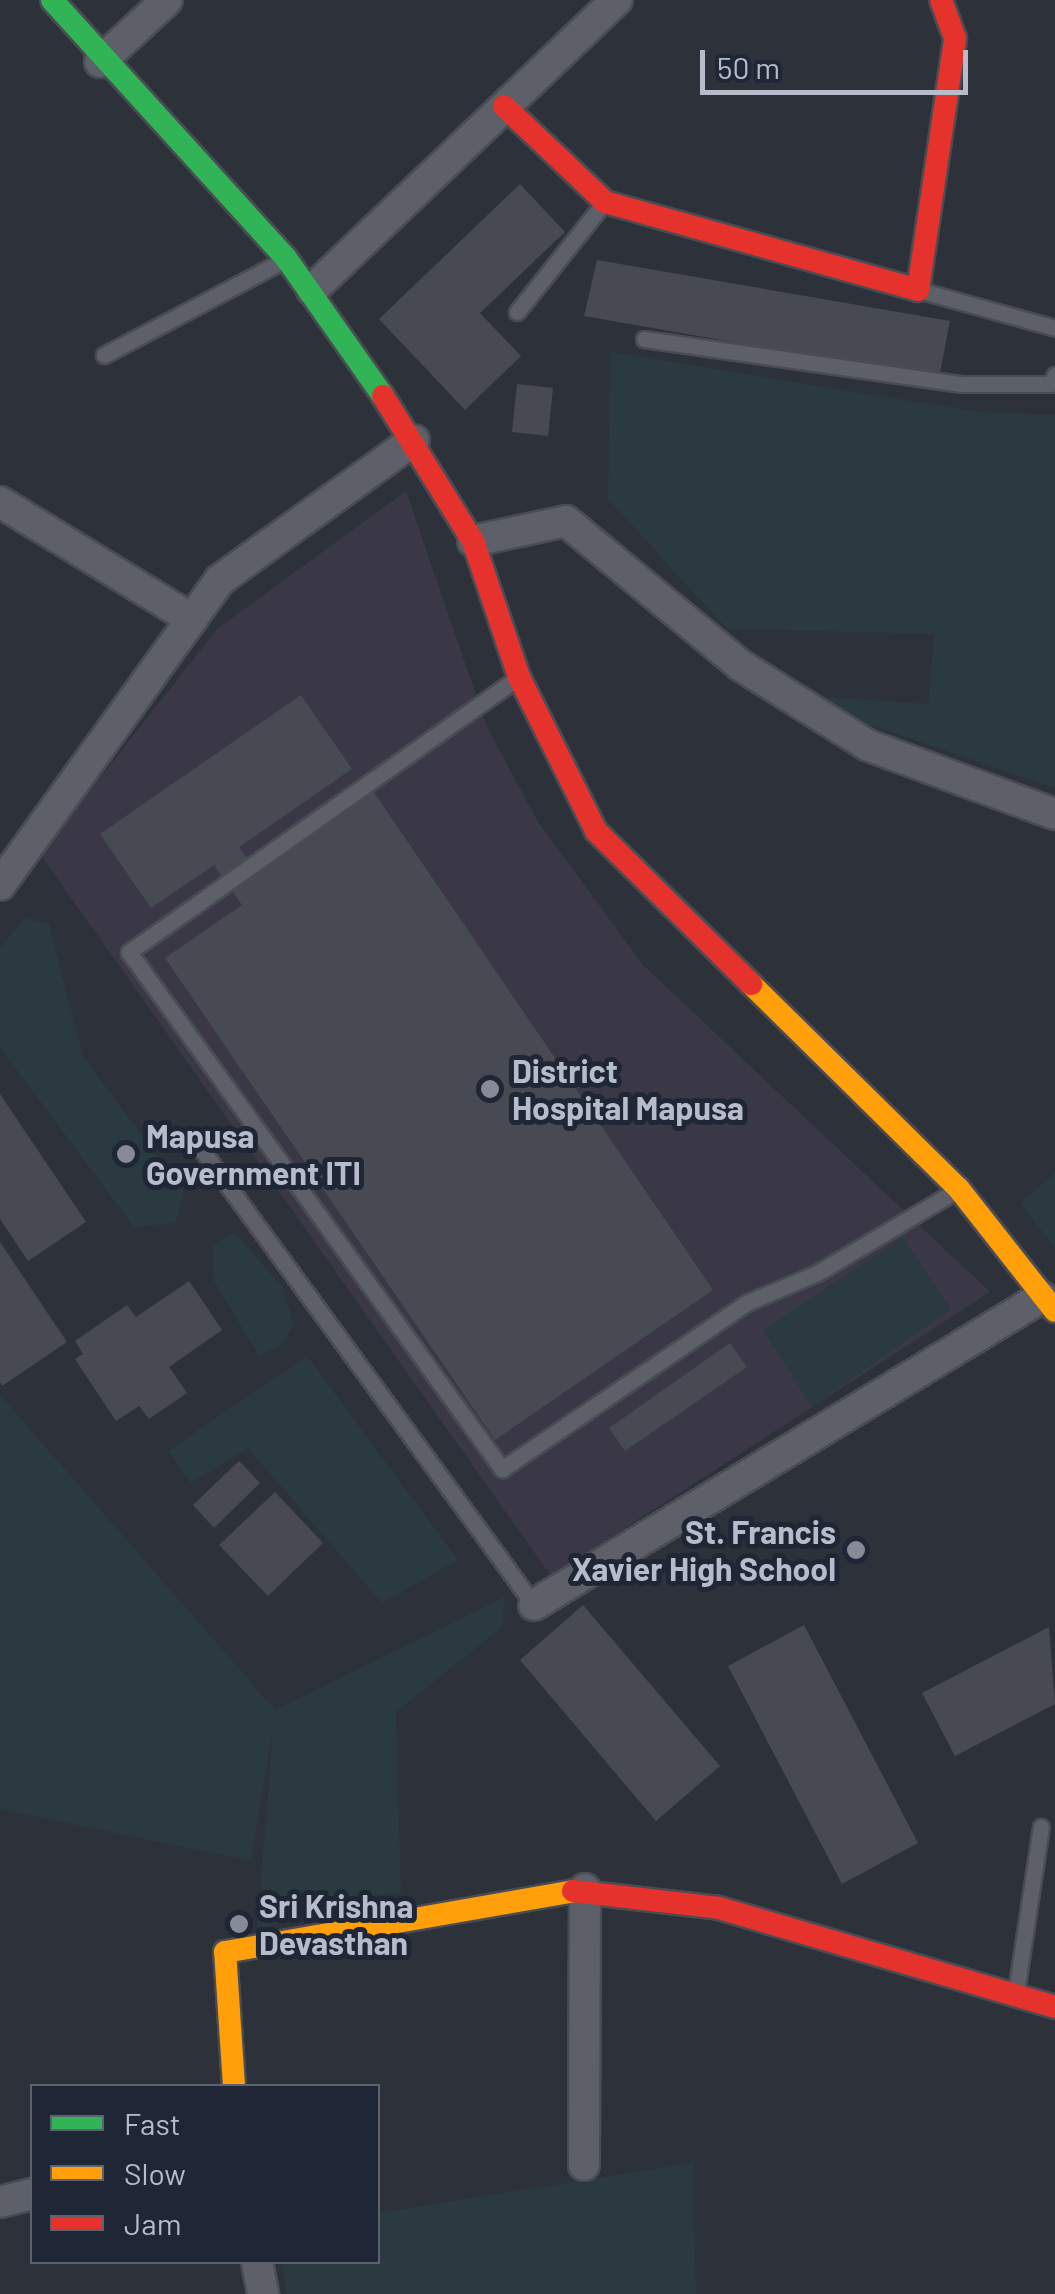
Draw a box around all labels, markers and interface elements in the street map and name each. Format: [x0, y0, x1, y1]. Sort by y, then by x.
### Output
scale bar [705, 30, 972, 92]
text: 50 m [717, 49, 780, 85]
place label: District Hospital Mapusa [512, 1052, 744, 1127]
marker: District Hospital Mapusa [477, 1076, 503, 1102]
place label: Mapusa Government ITI [146, 1117, 361, 1192]
marker: Mapusa Government ITI [115, 1143, 137, 1165]
place label: St. Francis Xavier High School [572, 1513, 836, 1588]
marker: St. Francis Xavier High School [845, 1539, 867, 1561]
place label: Sri Krishna Devasthan [259, 1887, 413, 1962]
marker: Sri Krishna Devasthan [228, 1913, 250, 1935]
legend [30, 2084, 380, 2264]
text: Fast [124, 2105, 181, 2141]
text: Slow [124, 2155, 186, 2191]
text: Jam [124, 2205, 181, 2241]

